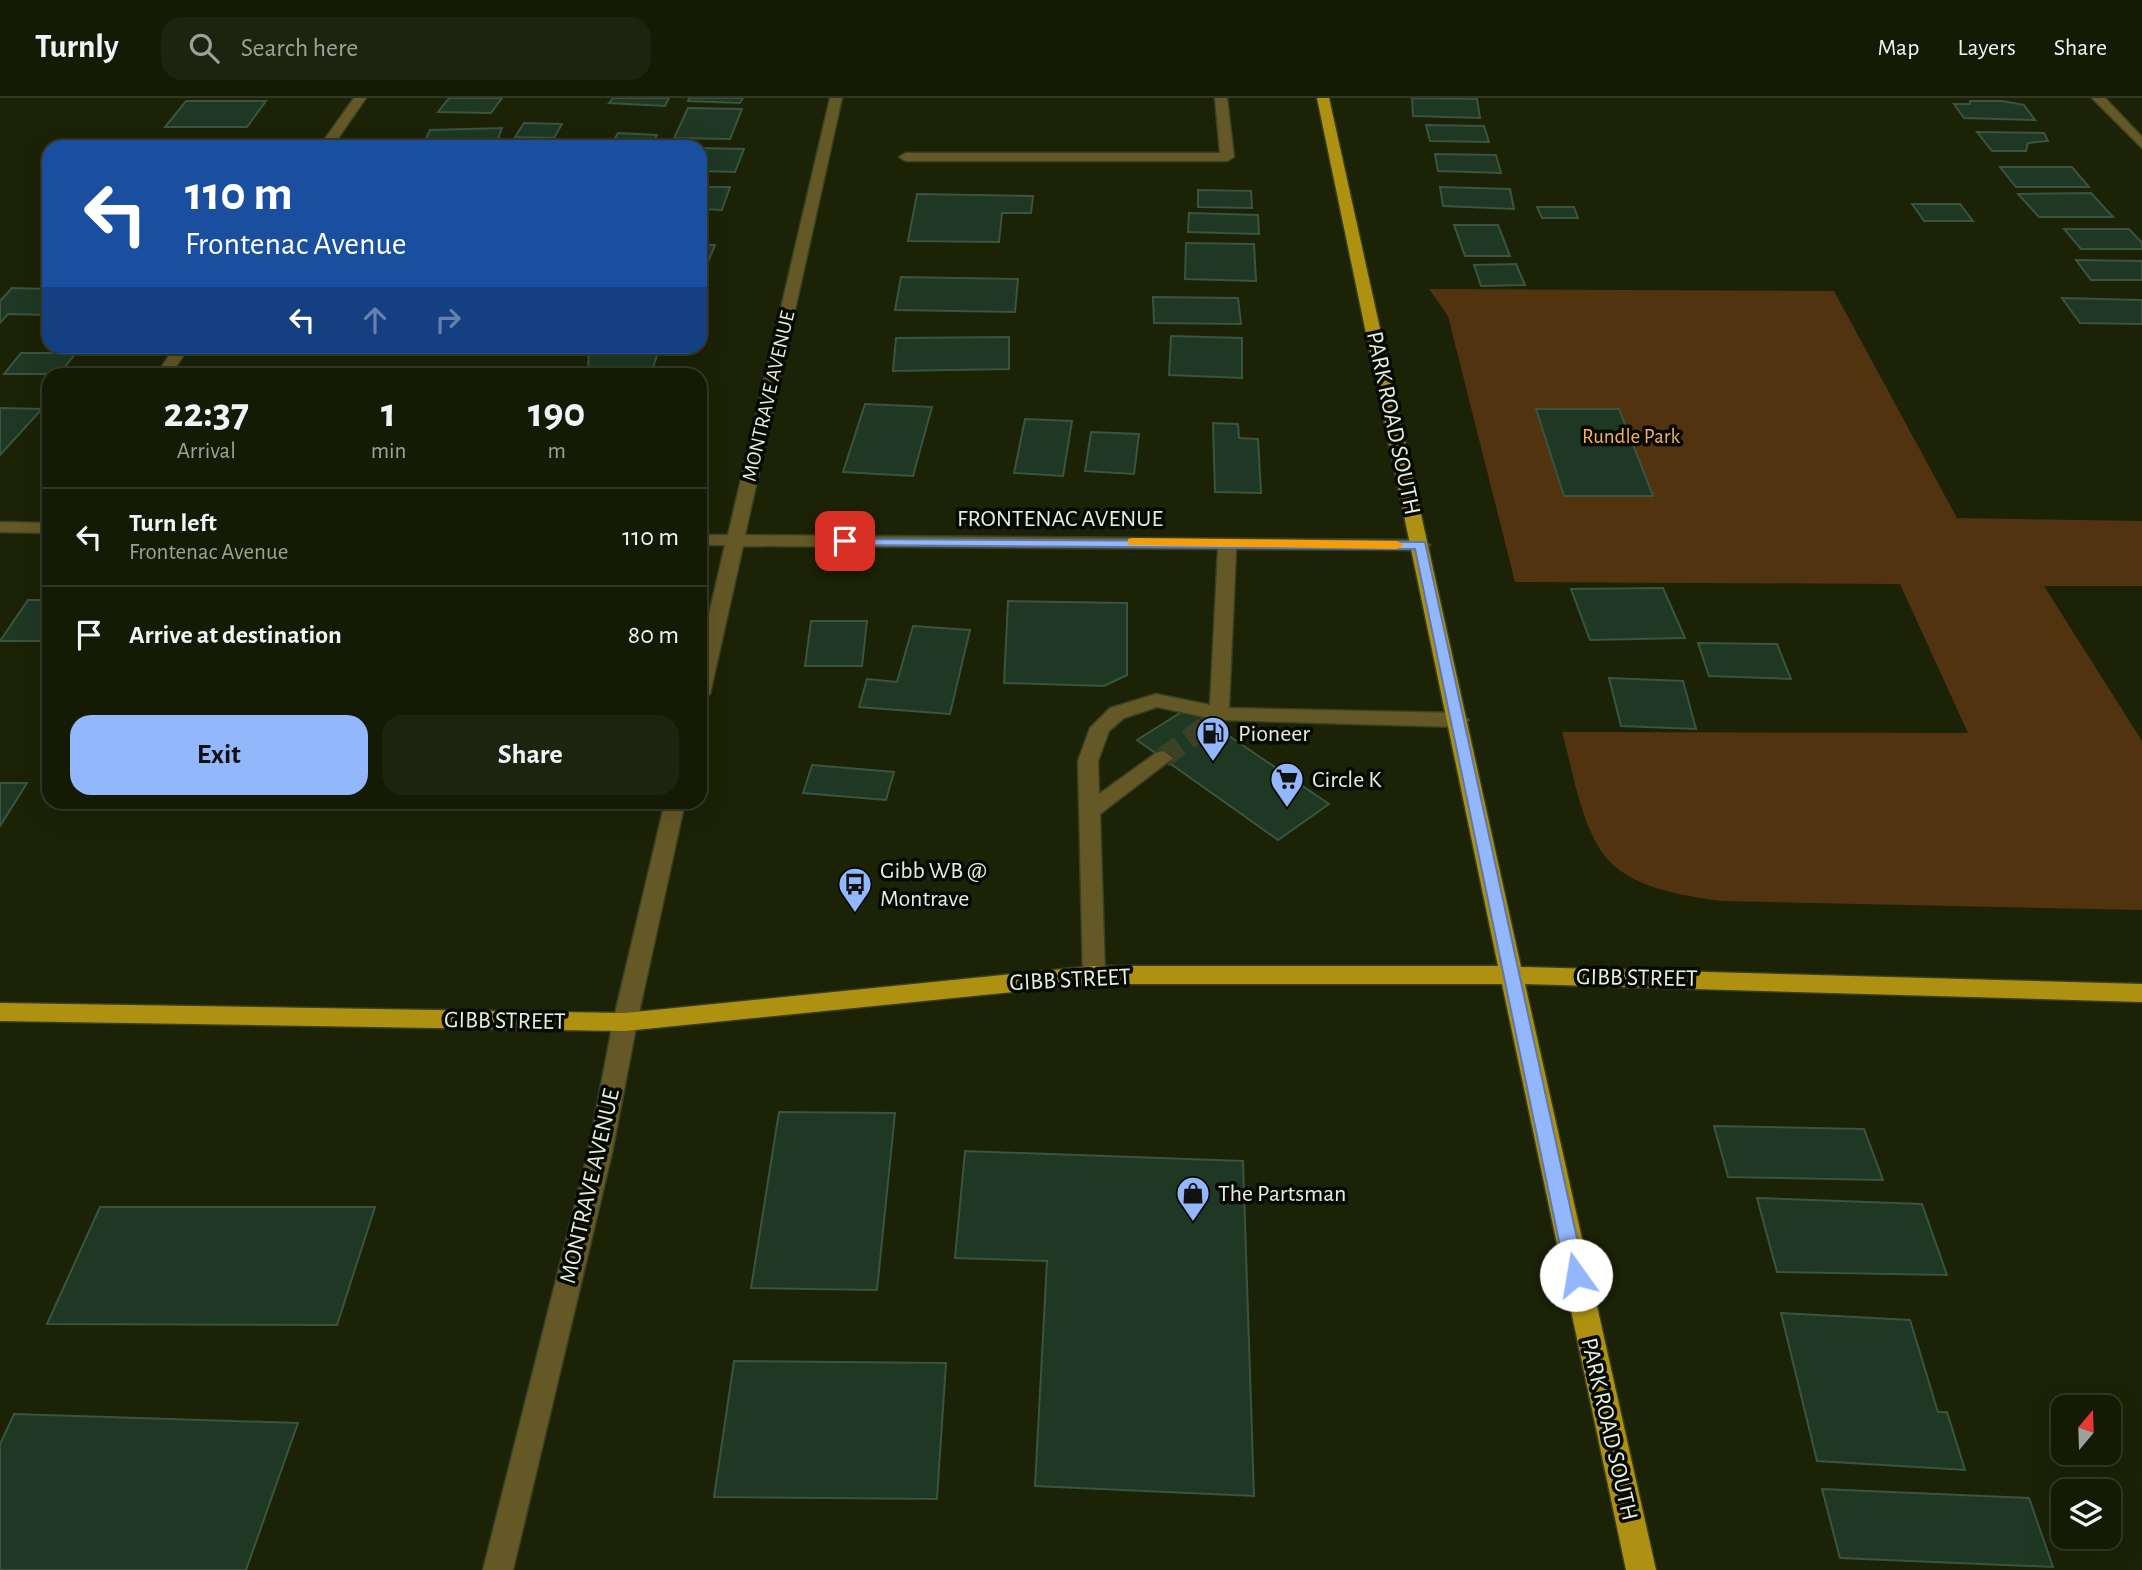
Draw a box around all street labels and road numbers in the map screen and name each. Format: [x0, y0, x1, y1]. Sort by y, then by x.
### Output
street label: MONTRAVE AVENUE [739, 309, 798, 483]
street label: PARK ROAD SOUTH [1362, 329, 1424, 517]
street label: FRONTENAC AVENUE [957, 507, 1163, 531]
street label: GIBB STREET [1009, 965, 1132, 995]
street label: GIBB STREET [1576, 965, 1698, 991]
street label: GIBB STREET [444, 1008, 566, 1034]
street label: MONTRAVE AVENUE [556, 1086, 624, 1286]
street label: PARK ROAD SOUTH [1576, 1336, 1642, 1523]

